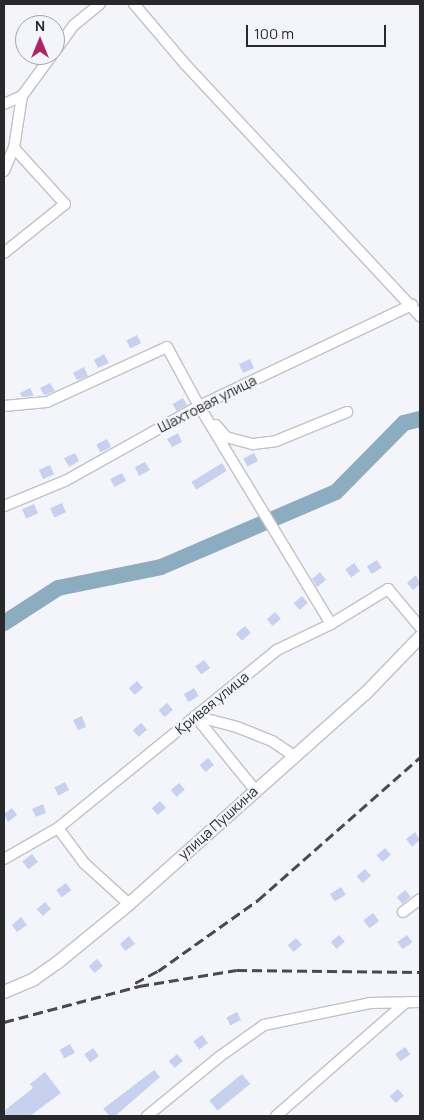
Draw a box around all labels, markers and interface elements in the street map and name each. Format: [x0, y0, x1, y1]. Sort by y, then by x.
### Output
north arrow [15, 15, 65, 65]
scale bar [249, 15, 389, 47]
text: N [35, 16, 45, 35]
text: 100 m [254, 23, 294, 44]
street label: Шахтовая улица [155, 372, 259, 436]
street label: Кривая улица [172, 668, 252, 738]
street label: улица Пушкина [175, 783, 261, 863]

